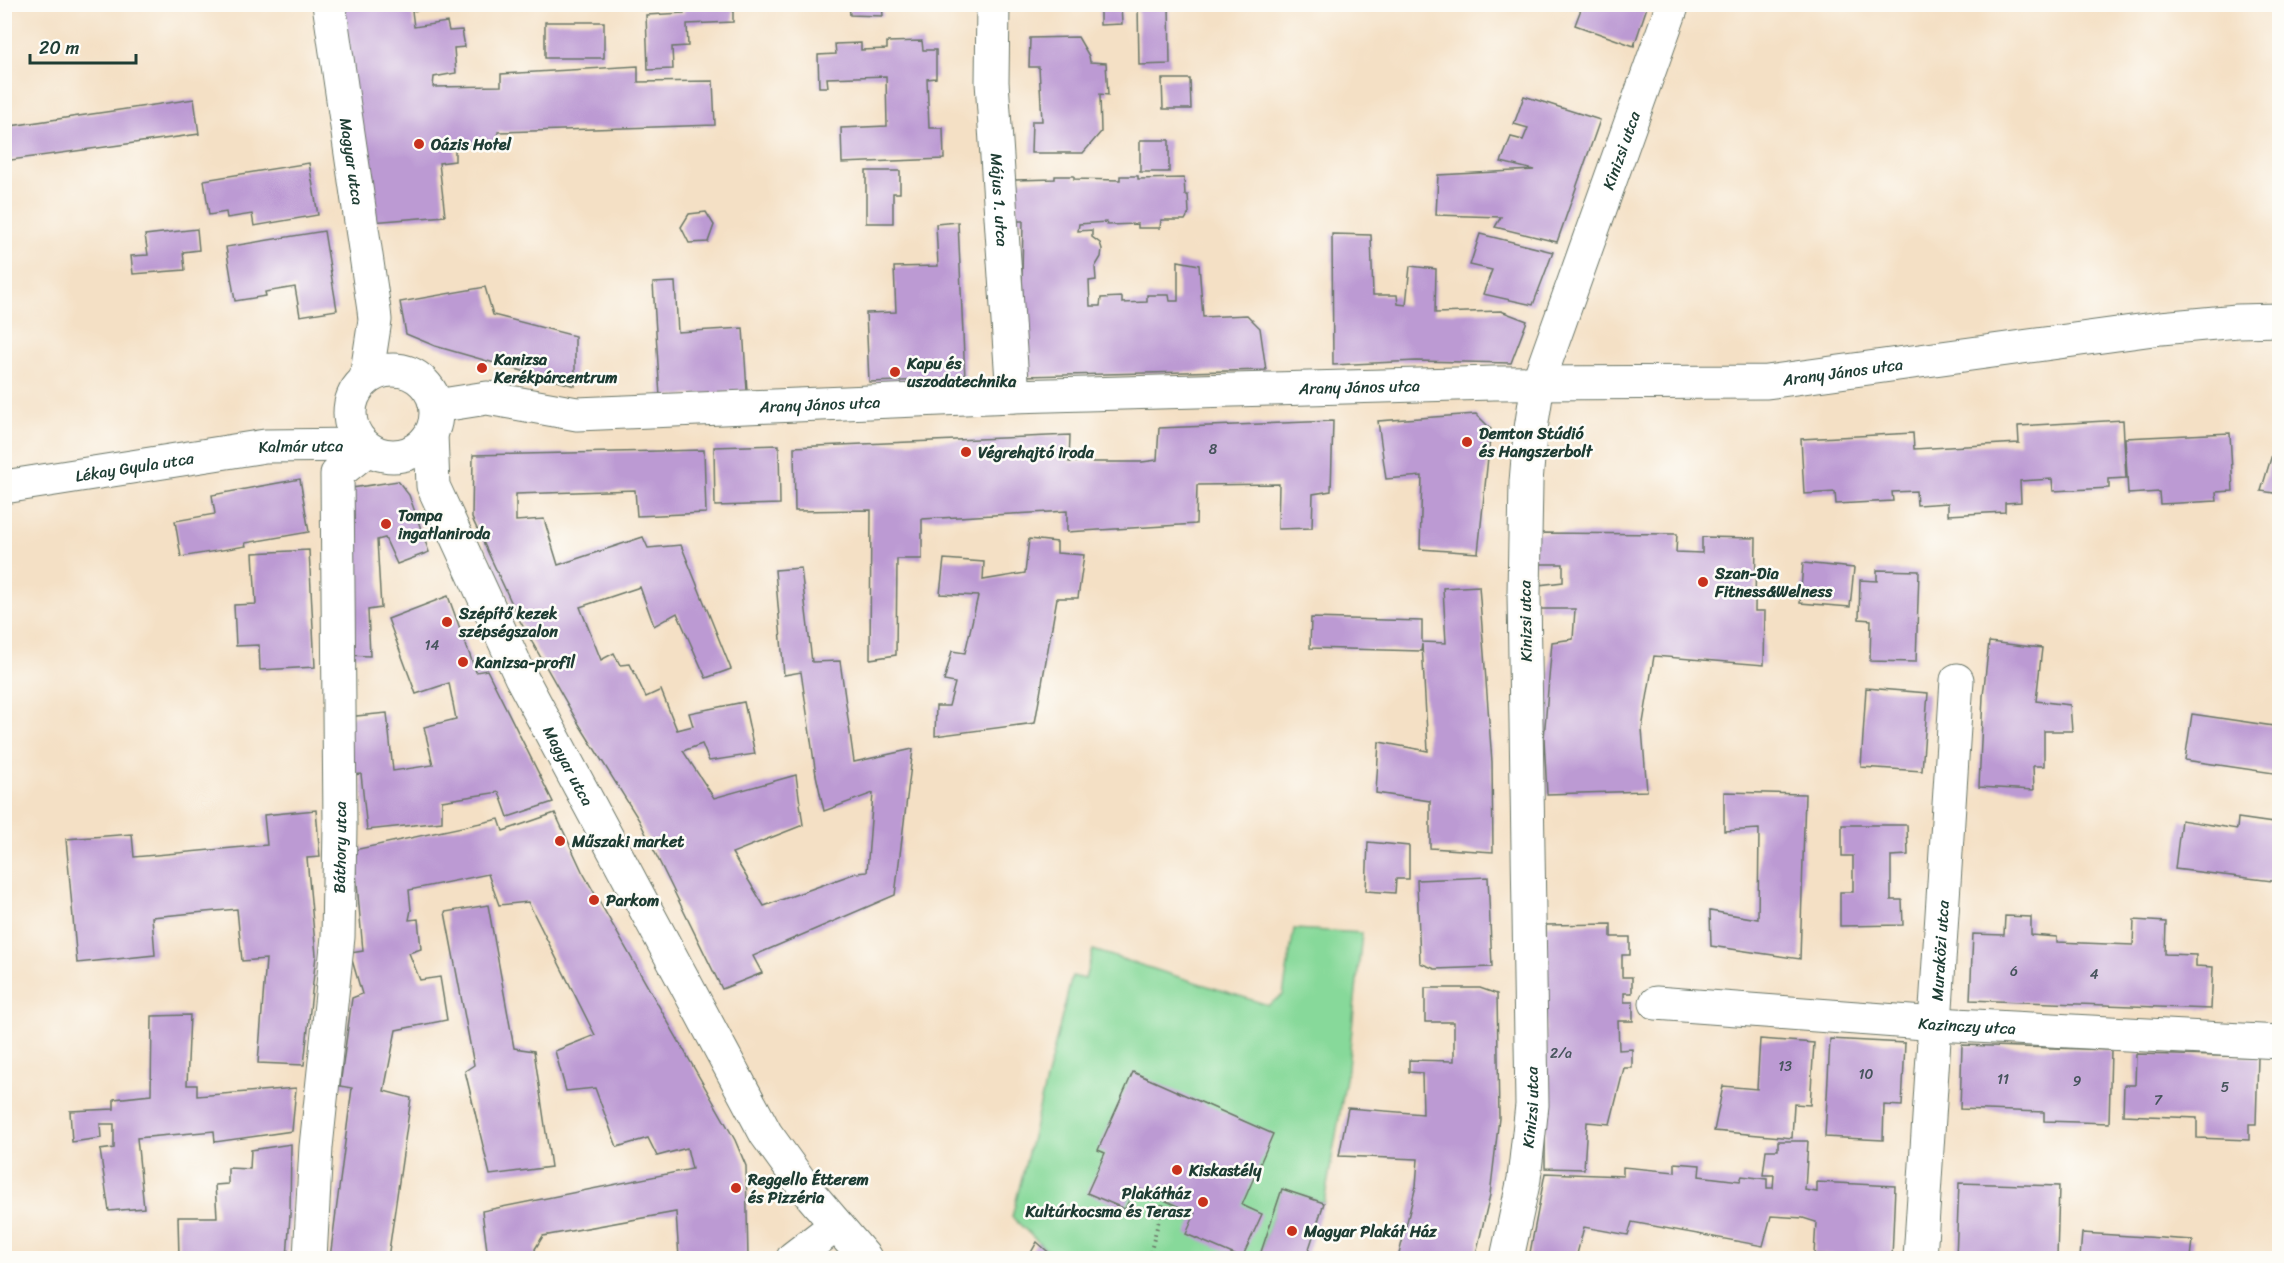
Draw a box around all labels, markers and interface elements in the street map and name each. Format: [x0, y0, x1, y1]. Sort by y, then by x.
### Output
scale bar [30, 27, 136, 65]
text: 20 m [39, 32, 79, 64]
street label: Kinizsi utca [1594, 106, 1649, 194]
street label: Magyar utca [331, 116, 372, 207]
place label: Oázis Hotel [430, 130, 513, 159]
marker: Oázis Hotel [412, 137, 426, 151]
street label: Május 1. utca [982, 152, 1017, 247]
place label: Kanizsa Kerékpárcentrum [493, 345, 618, 392]
place label: Kapu és uszodatechnika [906, 349, 1017, 396]
street label: Arany János utca [1780, 350, 1905, 395]
marker: Kanizsa Kerékpárcentrum [475, 361, 489, 375]
marker: Kapu és uszodatechnika [888, 365, 902, 379]
street label: Arany János utca [1298, 371, 1420, 403]
street label: Arany János utca [758, 387, 881, 422]
place label: Demton Stúdió és Hangszerbolt [1478, 419, 1594, 466]
street label: Kalmár utca [256, 431, 343, 462]
marker: Demton Stúdió és Hangszerbolt [1460, 435, 1474, 449]
house number: 8 [1209, 437, 1218, 462]
place label: Végrehajtó iroda [978, 438, 1095, 467]
street label: Lékay Gyula utca [73, 443, 197, 491]
marker: Végrehajtó iroda [959, 445, 973, 459]
place label: Tompa ingatlaniroda [398, 501, 491, 548]
marker: Tompa ingatlaniroda [379, 517, 393, 531]
place label: Szan-Dia Fitness&Welness [1714, 559, 1833, 606]
marker: Szan-Dia Fitness&Welness [1696, 575, 1710, 589]
street label: Kinizsi utca [1510, 579, 1541, 662]
place label: Szépítő kezek szépségszalon [458, 599, 558, 646]
marker: Szépítő kezek szépségszalon [440, 615, 454, 629]
house number: 14 [425, 633, 440, 658]
place label: Kanizsa-profil [474, 648, 576, 677]
marker: Kanizsa-profil [456, 655, 470, 669]
street label: Magyar utca [535, 720, 602, 812]
street label: Báthory utca [325, 801, 355, 894]
place label: Műszaki market [571, 827, 684, 856]
marker: Műszaki market [553, 834, 567, 848]
place label: Parkom [606, 886, 659, 915]
marker: Parkom [587, 893, 601, 907]
street label: Muraközi utca [1922, 899, 1958, 1002]
house number: 6 [2010, 959, 2018, 984]
house number: 4 [2090, 962, 2099, 987]
street label: Kazinczy utca [1917, 1009, 2017, 1043]
house number: 2/a [1550, 1041, 1572, 1066]
house number: 13 [1778, 1054, 1792, 1079]
house number: 10 [1859, 1062, 1874, 1087]
street label: Kinizsi utca [1513, 1065, 1547, 1149]
house number: 11 [1997, 1067, 2009, 1092]
house number: 9 [2073, 1069, 2082, 1094]
house number: 5 [2221, 1075, 2230, 1100]
house number: 7 [2154, 1088, 2163, 1113]
place label: Kiskastély [1188, 1156, 1262, 1185]
marker: Kiskastély [1170, 1163, 1184, 1177]
place label: Reggello Étterem és Pizzéria [747, 1165, 869, 1212]
place label: Plakátház Kultúrkocsma és Terasz [1024, 1179, 1192, 1226]
marker: Reggello Étterem és Pizzéria [729, 1181, 743, 1195]
marker: Plakátház Kultúrkocsma és Terasz [1196, 1195, 1210, 1209]
place label: Magyar Plakát Ház [1303, 1217, 1438, 1246]
marker: Magyar Plakát Ház [1285, 1224, 1299, 1238]

